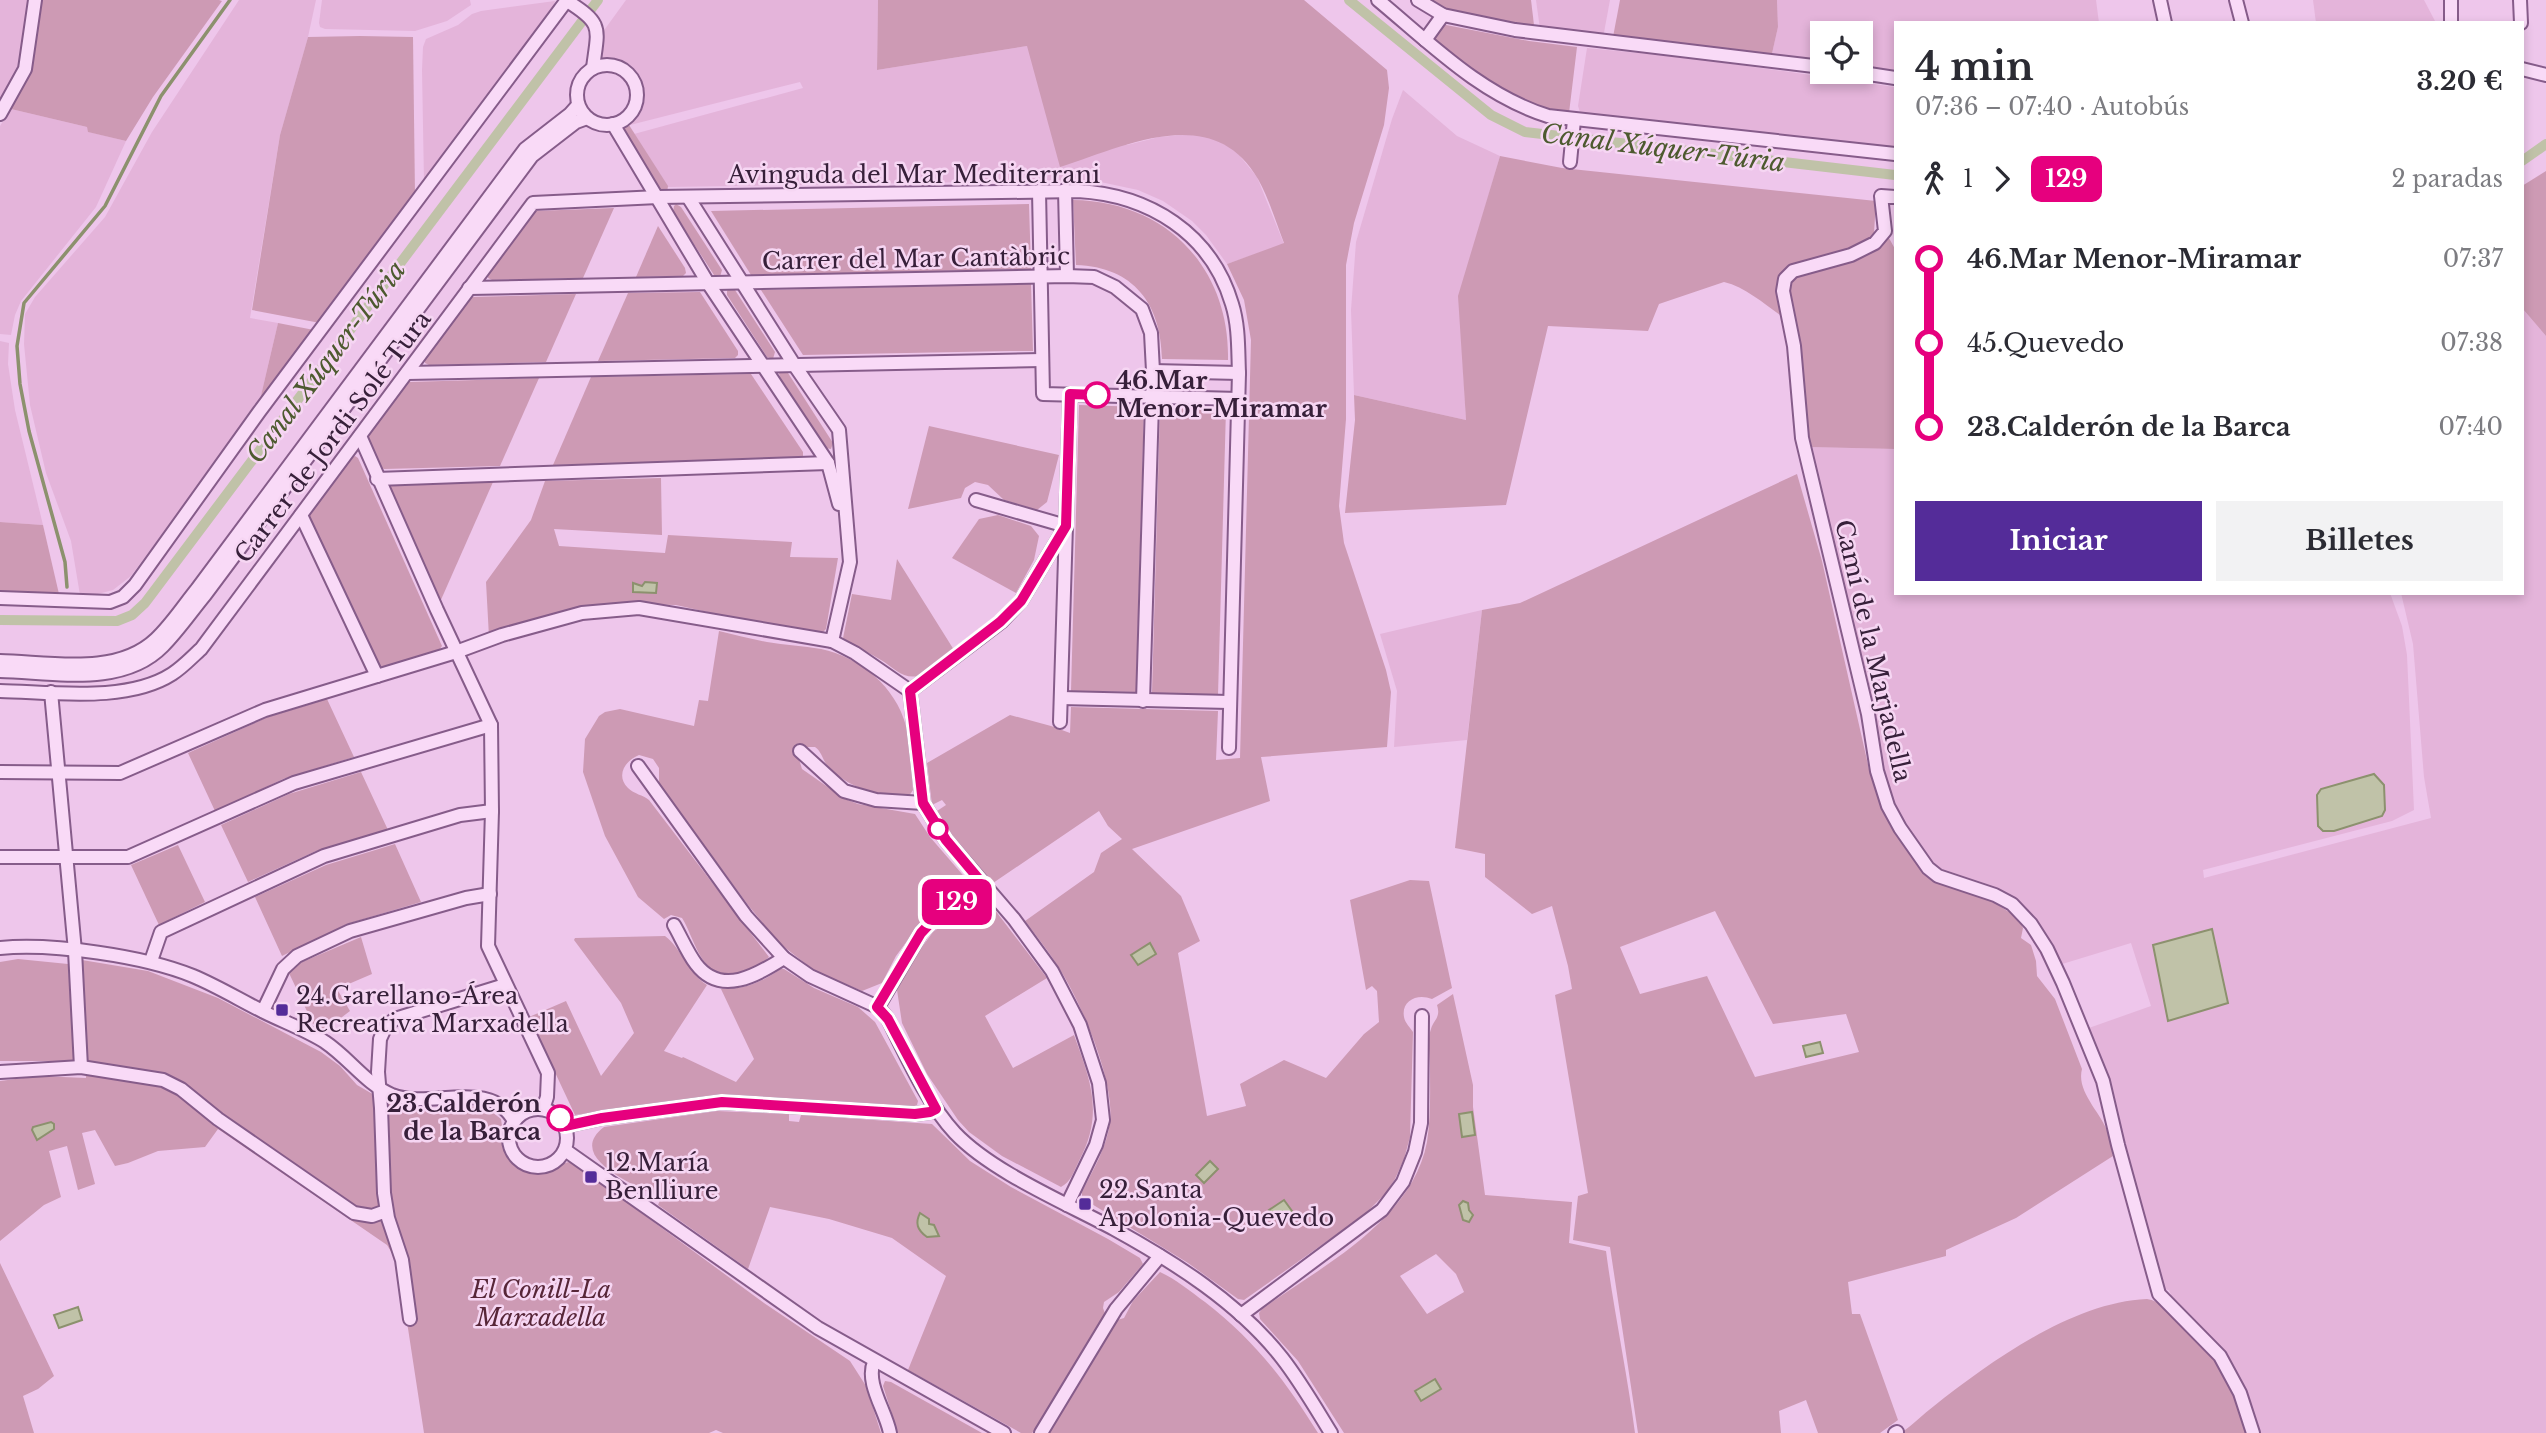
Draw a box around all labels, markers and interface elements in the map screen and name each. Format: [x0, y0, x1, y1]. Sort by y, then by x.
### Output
map controls [1810, 21, 1873, 84]
button: locate [1810, 21, 1873, 84]
text: 4 min [1915, 43, 2034, 90]
text: 3.20 € [2416, 65, 2503, 97]
text: 07:36 – 07:40 · Autobús [1915, 93, 2189, 121]
water label: Canal Xúquer-Túria [1539, 117, 1787, 179]
street label: Avinguda del Mar Mediterrani [727, 160, 1100, 189]
icon: walk [1915, 160, 1953, 198]
icon: forward [1983, 160, 2021, 198]
text: 129 [2045, 164, 2088, 193]
text: 1 [1963, 165, 1973, 193]
text: 2 paradas [2391, 165, 2503, 193]
street label: Carrer del Mar Cantàbric [762, 241, 1070, 276]
text: 46.Mar Menor-Miramar [1967, 243, 2301, 275]
text: 07:37 [2443, 245, 2503, 273]
water label: Canal Xúquer-Túria [239, 254, 413, 470]
street label: Carrer de Jordi Solé Tura [228, 304, 437, 568]
text: 45.Quevedo [1967, 327, 2124, 359]
text: 07:38 [2440, 329, 2503, 357]
place label: 46.Mar Menor-Miramar [1116, 366, 1327, 423]
marker: 46.Mar Menor-Miramar [1084, 382, 1110, 408]
text: 23.Calderón de la Barca [1967, 411, 2291, 443]
text: 07:40 [2439, 413, 2503, 441]
button: Iniciar [1915, 501, 2202, 581]
button: Billetes [2216, 501, 2503, 581]
street label: Camí de la Marjadella [1829, 517, 1918, 786]
unlabelled marker [928, 819, 948, 839]
line badge: 129 [917, 879, 997, 925]
text: 129 [936, 887, 978, 916]
place label: 24.Garellano-Área Recreativa Marxadella [296, 981, 569, 1038]
marker: 24.Garellano-Área Recreativa Marxadella [274, 1002, 290, 1018]
place label: 23.Calderón de la Barca [386, 1089, 542, 1146]
marker: 23.Calderón de la Barca [547, 1105, 573, 1131]
place label: 12.María Benlliure [605, 1148, 719, 1205]
marker: 12.María Benlliure [583, 1169, 599, 1185]
place label: 22.Santa Apolonia-Quevedo [1098, 1175, 1334, 1232]
marker: 22.Santa Apolonia-Quevedo [1077, 1196, 1093, 1212]
park label: El Conill-La Marxadella [470, 1275, 611, 1332]

